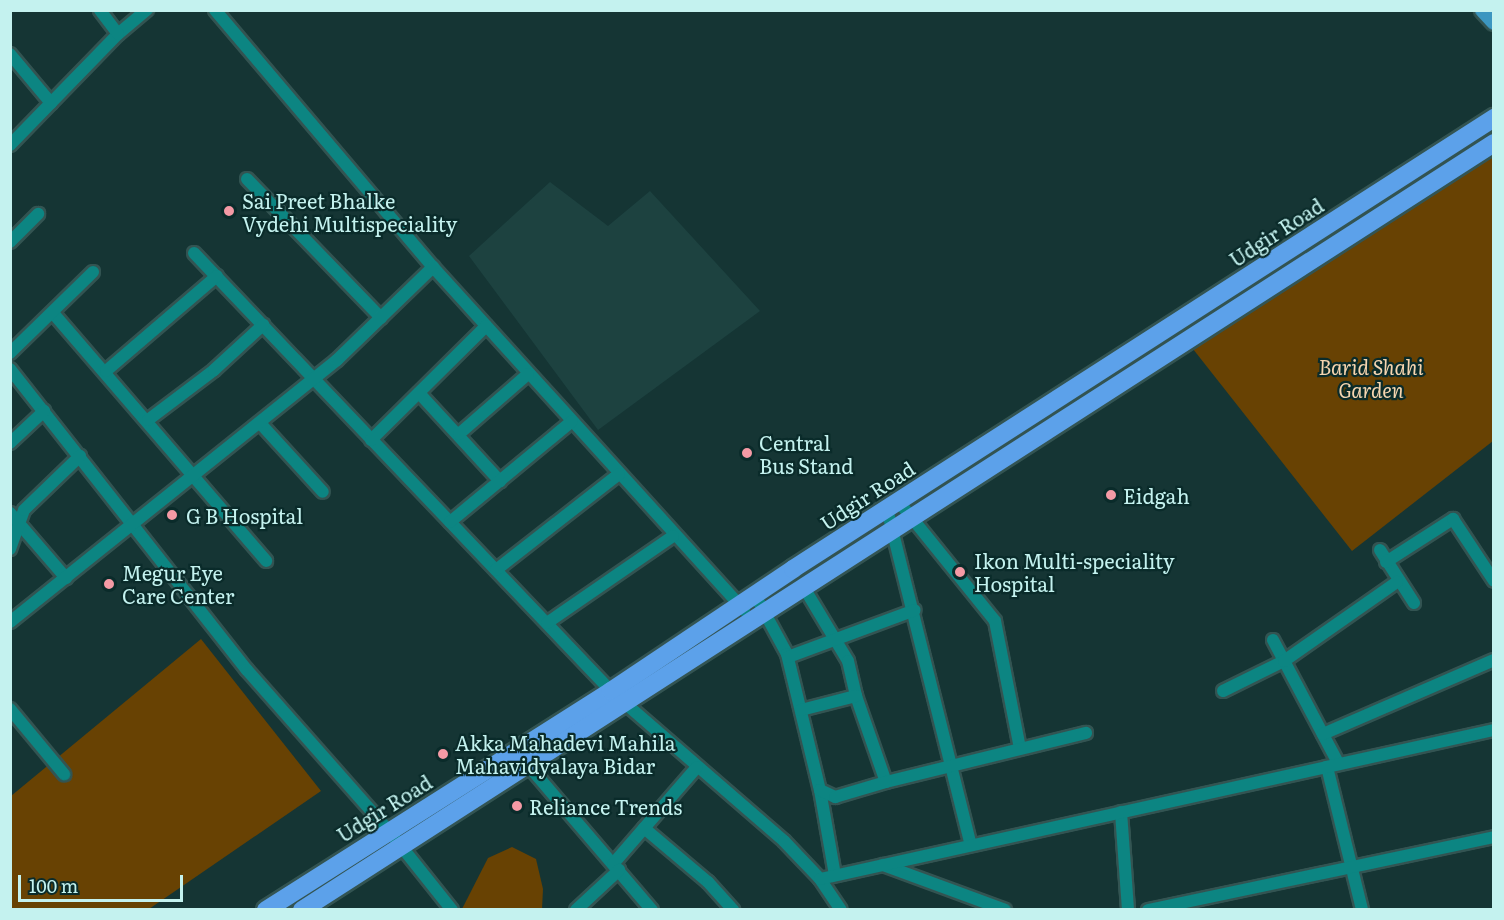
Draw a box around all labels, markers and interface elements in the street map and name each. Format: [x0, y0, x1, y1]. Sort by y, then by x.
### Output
place label: Sai Preet Bhalke Vydehi Multispeciality [242, 188, 457, 235]
street label: Udgir Road [1224, 193, 1328, 271]
marker: Sai Preet Bhalke Vydehi Multispeciality [220, 202, 238, 220]
park label: Barid Shahi Garden [1319, 355, 1423, 402]
place label: Central Bus Stand [759, 430, 853, 477]
marker: Central Bus Stand [740, 446, 754, 460]
street label: Udgir Road [815, 456, 919, 534]
place label: Eidgah [1123, 483, 1190, 507]
marker: Eidgah [1104, 488, 1118, 502]
place label: G B Hospital [186, 503, 303, 527]
marker: G B Hospital [163, 506, 181, 524]
place label: Ikon Multi-speciality Hospital [974, 548, 1174, 595]
place label: Megur Eye Care Center [122, 560, 234, 607]
marker: Ikon Multi-speciality Hospital [951, 563, 969, 581]
marker: Megur Eye Care Center [100, 575, 118, 593]
place label: Akka Mahadevi Mahila Mahavidyalaya Bidar [455, 730, 676, 777]
marker: Akka Mahadevi Mahila Mahavidyalaya Bidar [436, 747, 450, 761]
street label: Udgir Road [332, 769, 436, 847]
place label: Reliance Trends [529, 794, 682, 818]
marker: Reliance Trends [510, 799, 524, 813]
scale bar [21, 863, 186, 901]
text: 100 m [29, 872, 78, 899]

